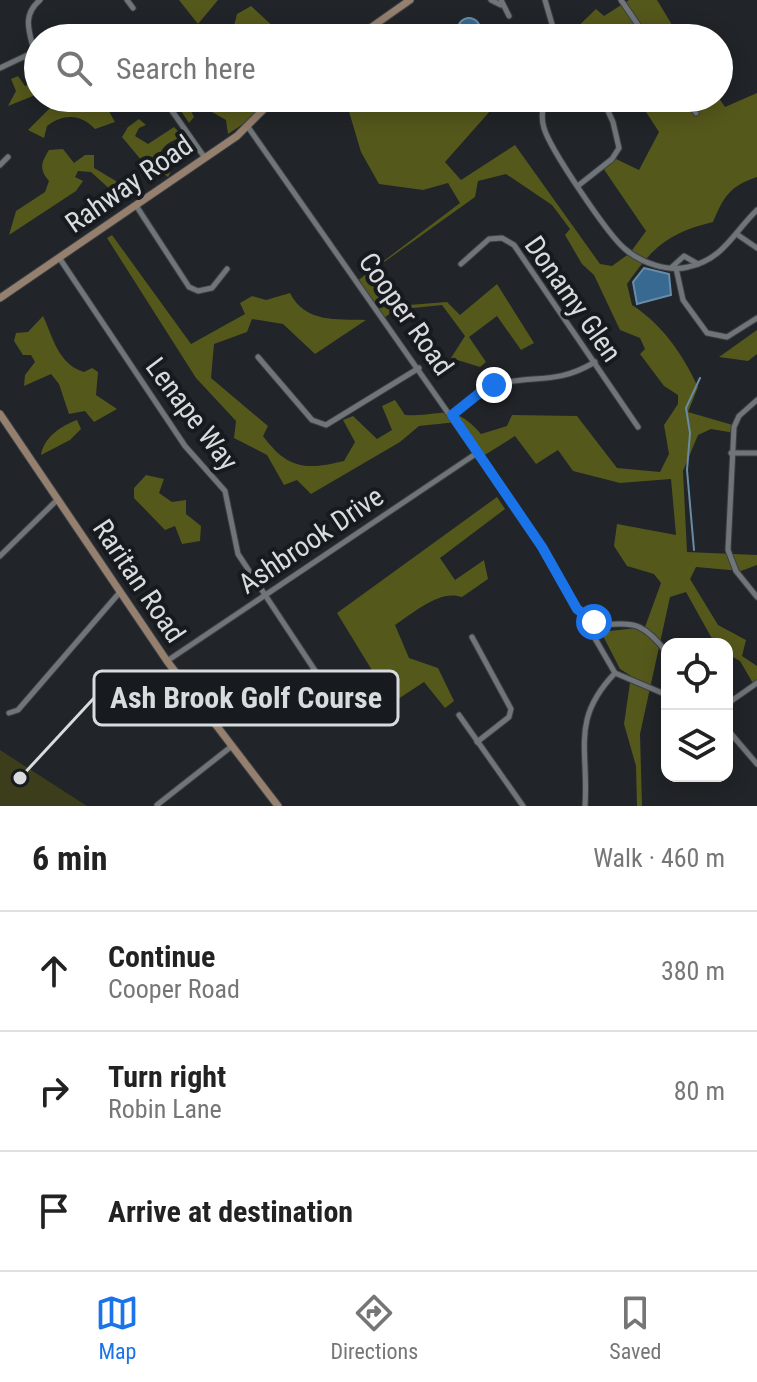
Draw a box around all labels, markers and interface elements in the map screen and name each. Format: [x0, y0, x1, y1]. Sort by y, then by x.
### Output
search box [24, 24, 733, 112]
icon: search [52, 46, 96, 90]
text: Search here [116, 51, 256, 86]
street label: Rahway Road [59, 128, 199, 240]
street label: Donamy Glen [518, 230, 628, 368]
street label: Cooper Road [352, 246, 460, 382]
street label: Lenape Way [139, 351, 245, 477]
route end [476, 367, 512, 403]
street label: Ashbrook Drive [232, 479, 390, 601]
street label: Raritan Road [86, 513, 192, 649]
route start [576, 604, 612, 640]
map controls [661, 638, 733, 782]
button: locate [661, 638, 733, 710]
callout: Ash Brook Golf Course [94, 671, 398, 725]
text: Ash Brook Golf Course [110, 680, 382, 715]
button: layers [661, 710, 733, 782]
text: 6 min [32, 838, 108, 878]
text: Walk · 460 m [593, 843, 725, 873]
text: Continue [108, 939, 215, 974]
icon: ahead [32, 949, 76, 993]
text: 380 m [661, 956, 725, 986]
text: Cooper Road [108, 974, 240, 1004]
text: Turn right [108, 1059, 226, 1094]
icon: right [32, 1069, 76, 1113]
text: 80 m [674, 1076, 725, 1106]
text: Robin Lane [108, 1094, 222, 1124]
icon: arrive [32, 1189, 76, 1233]
text: Arrive at destination [108, 1194, 353, 1229]
tab: Map [95, 1291, 139, 1364]
tab: Directions [330, 1291, 418, 1364]
tab: Saved [609, 1291, 662, 1364]

